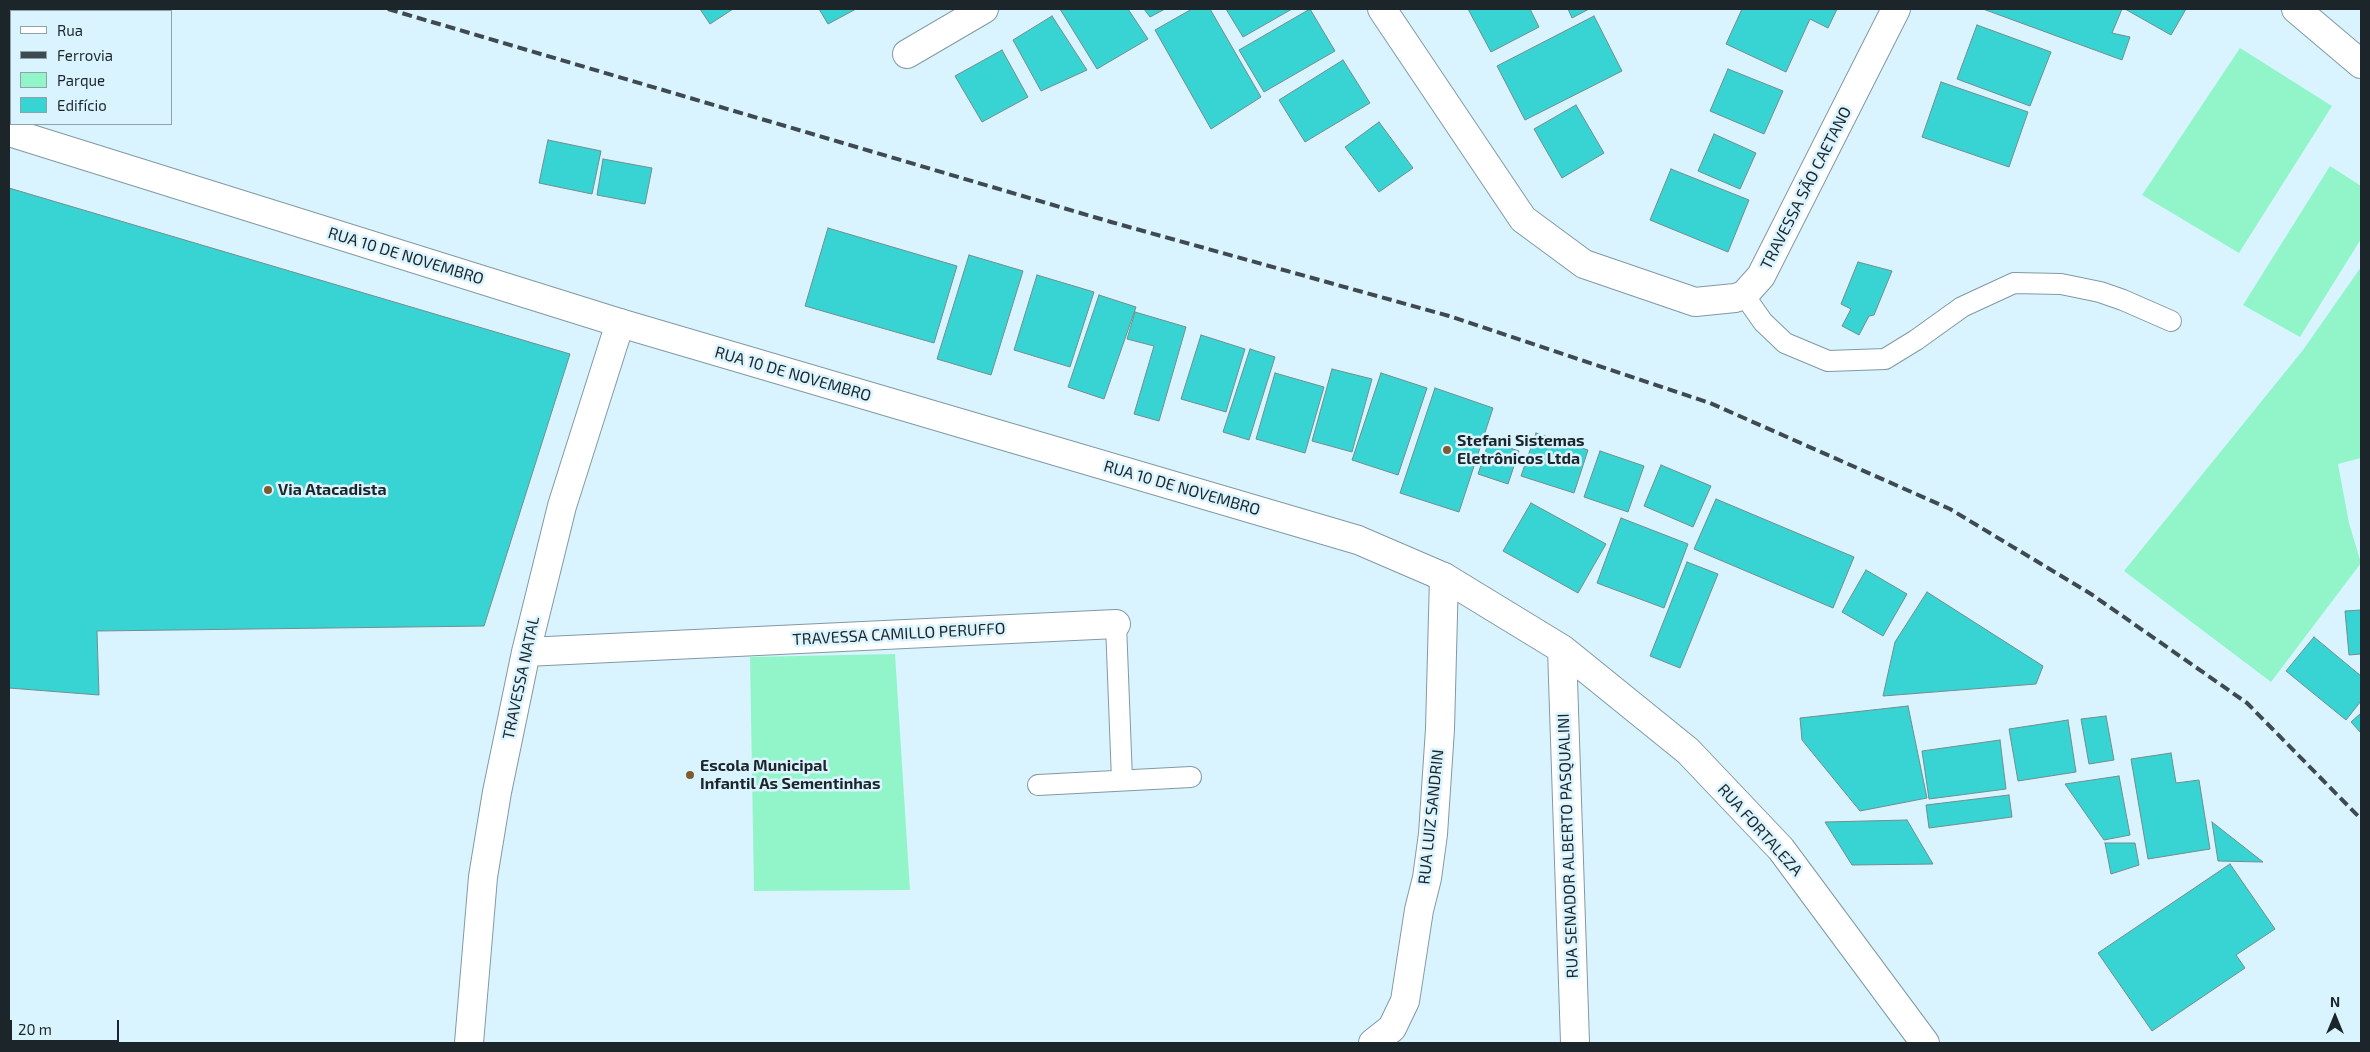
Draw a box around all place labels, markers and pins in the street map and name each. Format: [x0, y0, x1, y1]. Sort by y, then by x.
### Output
place label: Stefani Sistemas Eletrônicos Ltda [1457, 431, 1585, 469]
marker: Stefani Sistemas Eletrônicos Ltda [1441, 444, 1453, 456]
place label: Via Atacadista [278, 480, 387, 500]
marker: Via Atacadista [262, 484, 274, 496]
place label: Escola Municipal Infantil As Sementinhas [700, 756, 880, 794]
marker: Escola Municipal Infantil As Sementinhas [684, 769, 696, 781]

